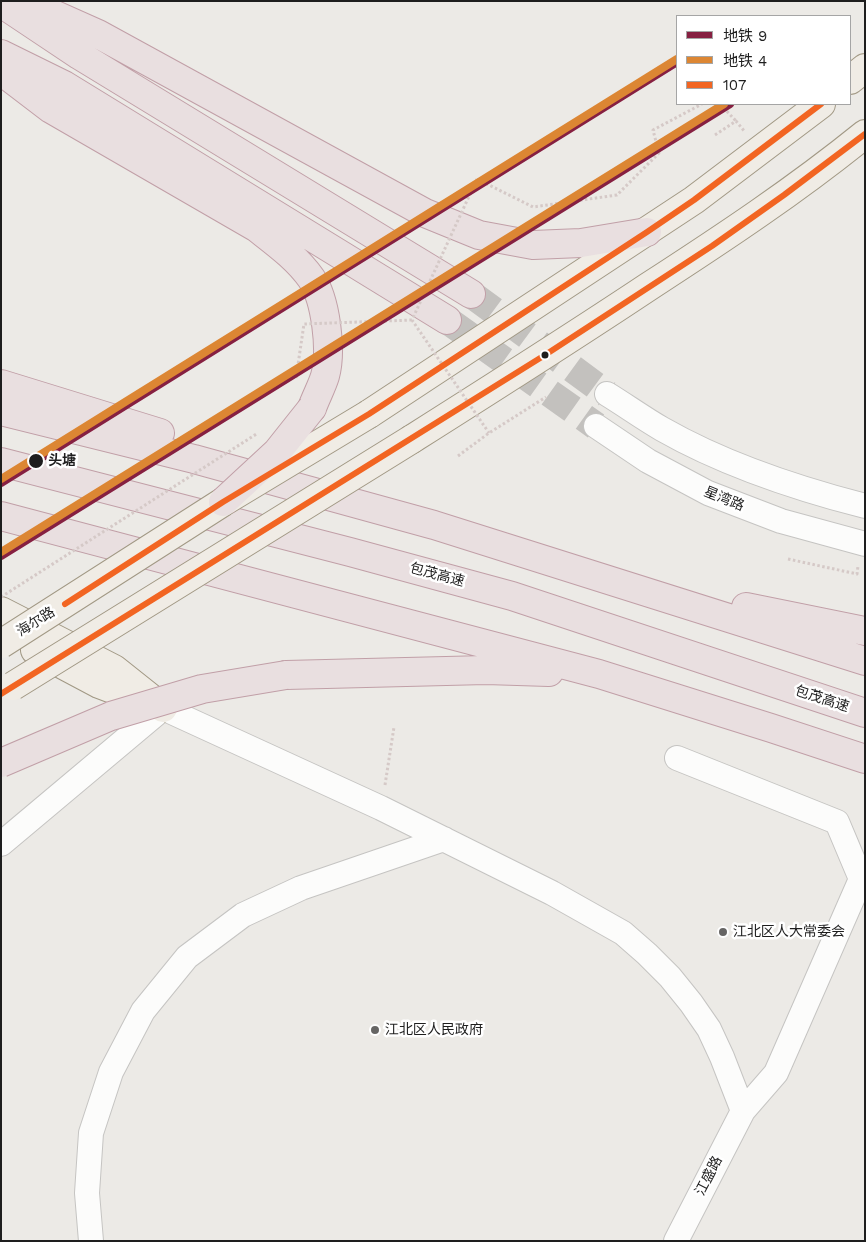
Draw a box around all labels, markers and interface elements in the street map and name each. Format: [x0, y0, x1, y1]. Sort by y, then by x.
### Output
legend [676, 15, 851, 105]
text: 地铁 9 [723, 27, 767, 45]
text: 地铁 4 [723, 52, 767, 70]
text: 107 [723, 76, 746, 94]
unlabelled marker [540, 350, 550, 360]
marker: 头塘 [27, 452, 45, 470]
place label: 头塘 [48, 453, 76, 469]
street label: 星湾路 [701, 483, 747, 515]
street label: 包茂高速 [408, 560, 466, 590]
street label: 海尔路 [14, 604, 58, 640]
street label: 包茂高速 [793, 682, 851, 716]
place label: 江北区人大常委会 [733, 924, 845, 940]
marker: 江北区人大常委会 [717, 926, 729, 938]
place label: 江北区人民政府 [385, 1022, 483, 1038]
marker: 江北区人民政府 [369, 1024, 381, 1036]
street label: 江盛路 [692, 1153, 726, 1199]

